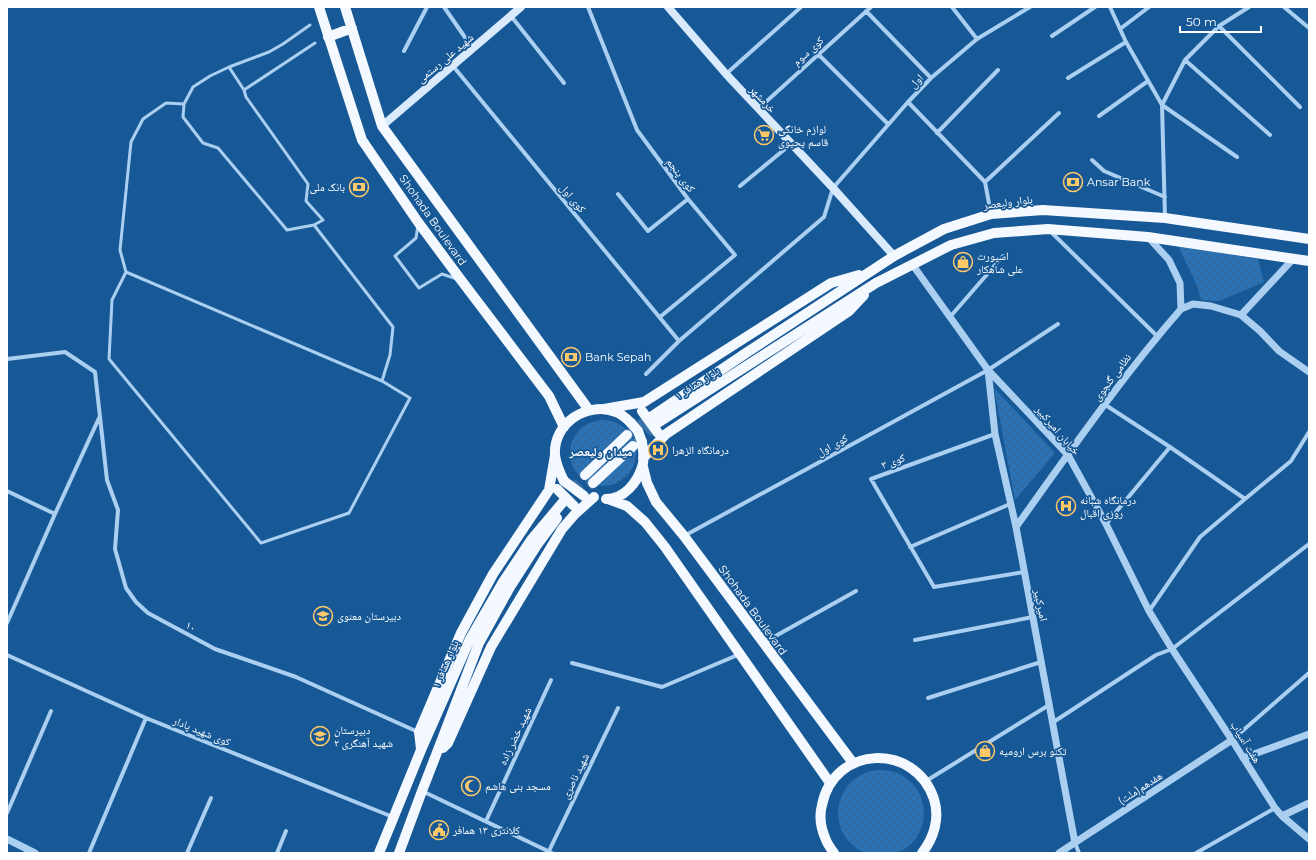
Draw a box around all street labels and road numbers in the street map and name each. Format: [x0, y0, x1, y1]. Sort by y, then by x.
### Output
street label: شهید علی رستمی [414, 30, 476, 86]
street label: کوی سوم [790, 33, 827, 69]
street label: اول [906, 71, 926, 91]
street label: خرمشهر [746, 82, 779, 116]
street label: کوی پنجم [663, 155, 699, 196]
street label: Shohada Boulevard [396, 172, 470, 268]
street label: کوی اول [557, 181, 589, 216]
street label: بلوار ولیعصر [982, 192, 1033, 212]
street label: نظامی گنجوی [1090, 351, 1134, 403]
street label: بلوار همافر ۱ [672, 363, 722, 403]
street label: خیابان امیرکبیر [1032, 402, 1083, 458]
street label: کوی اول [814, 431, 851, 459]
street label: کوی ۳ [879, 450, 907, 472]
street label: Shohada Boulevard [716, 562, 790, 658]
street label: امیرکبیر [1031, 587, 1051, 622]
street label: ۱۰ [183, 617, 199, 635]
street label: بلوار همافر ۱ [428, 638, 462, 690]
street label: شهید خضر زاده [495, 705, 535, 767]
street label: کوی شهید پادار [170, 713, 233, 749]
street label: هفت آسیاب [1228, 718, 1265, 766]
street label: شهید ناصری [558, 751, 592, 801]
street label: هفدهم(ملت) [1115, 768, 1166, 808]

